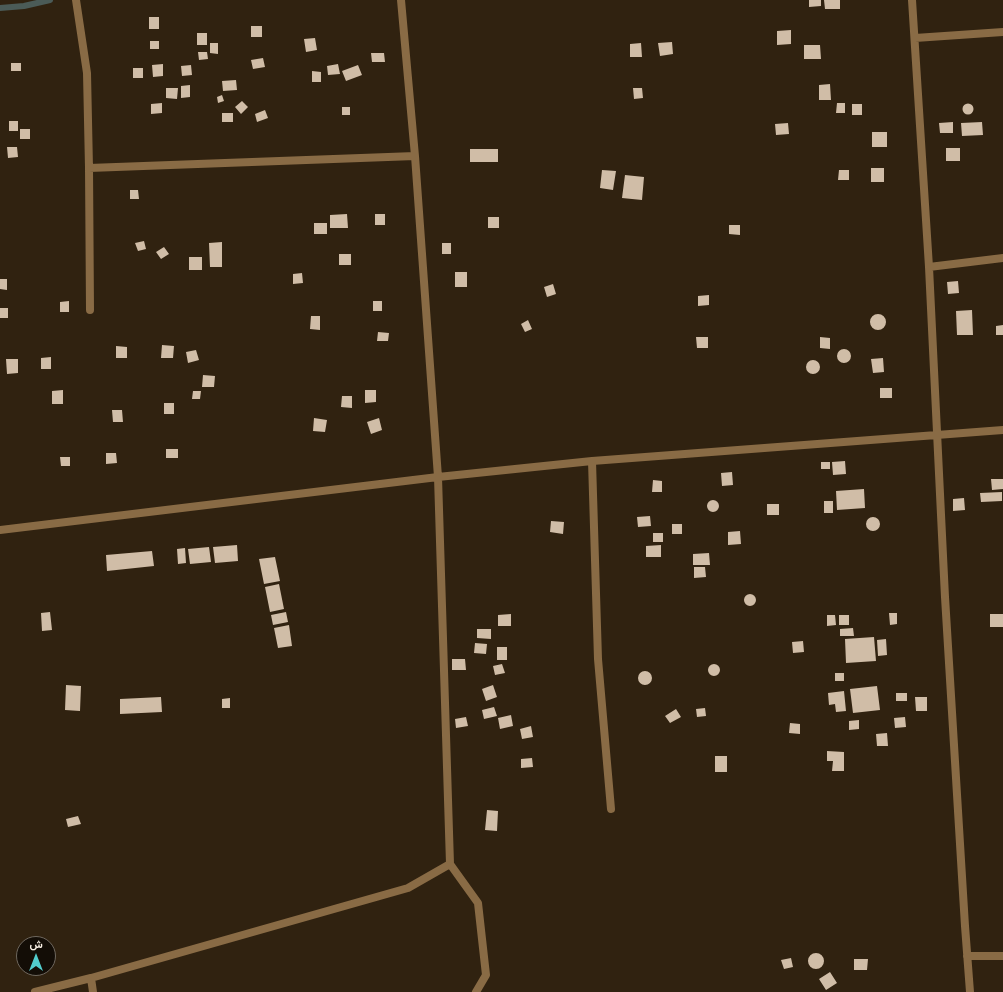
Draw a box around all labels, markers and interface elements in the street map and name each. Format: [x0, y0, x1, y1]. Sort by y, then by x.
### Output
north arrow [16, 936, 56, 976]
text: ش [29, 938, 43, 951]

